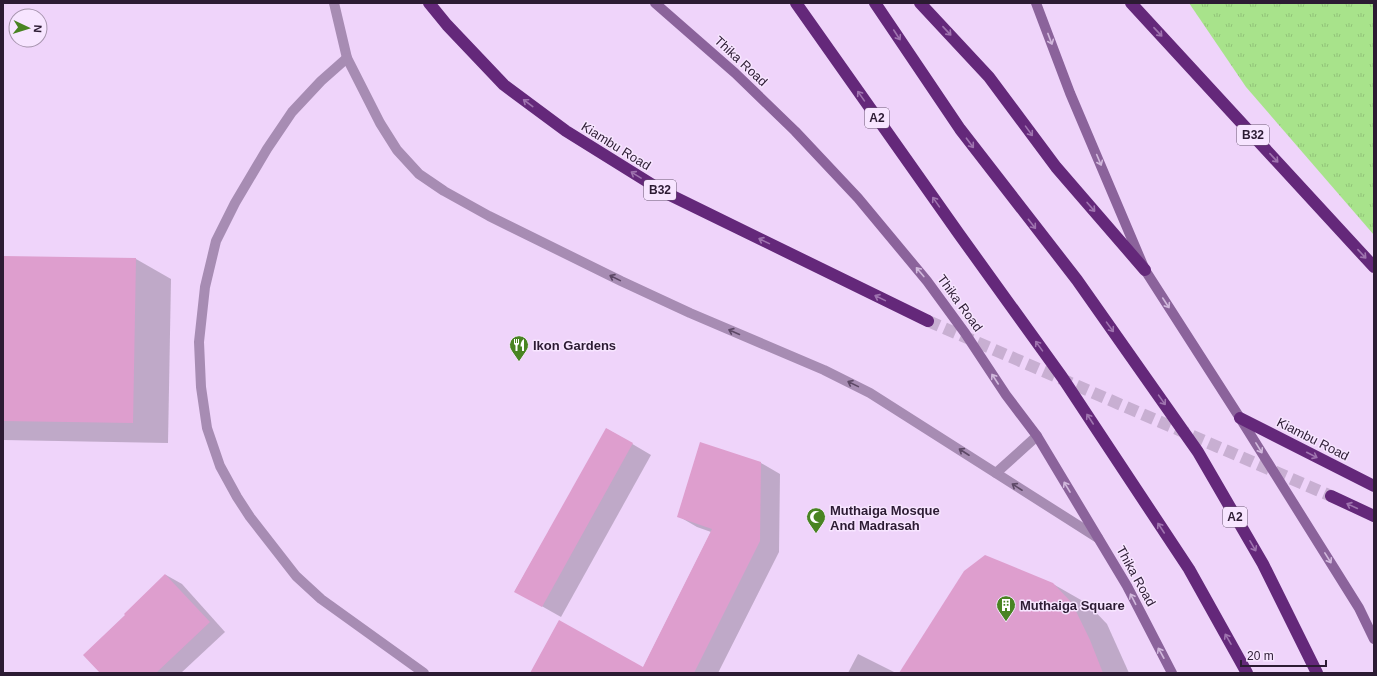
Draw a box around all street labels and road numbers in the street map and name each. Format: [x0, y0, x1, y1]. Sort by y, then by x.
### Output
street label: Thika Road [712, 33, 770, 89]
road number: A2 [865, 108, 889, 128]
street label: Kiambu Road [579, 119, 653, 173]
road number: B32 [1237, 125, 1269, 145]
road number: B32 [644, 180, 676, 200]
street label: Thika Road [934, 272, 986, 334]
street label: Kiambu Road [1274, 414, 1352, 464]
road number: A2 [1223, 507, 1247, 527]
street label: Thika Road [1113, 543, 1159, 609]

